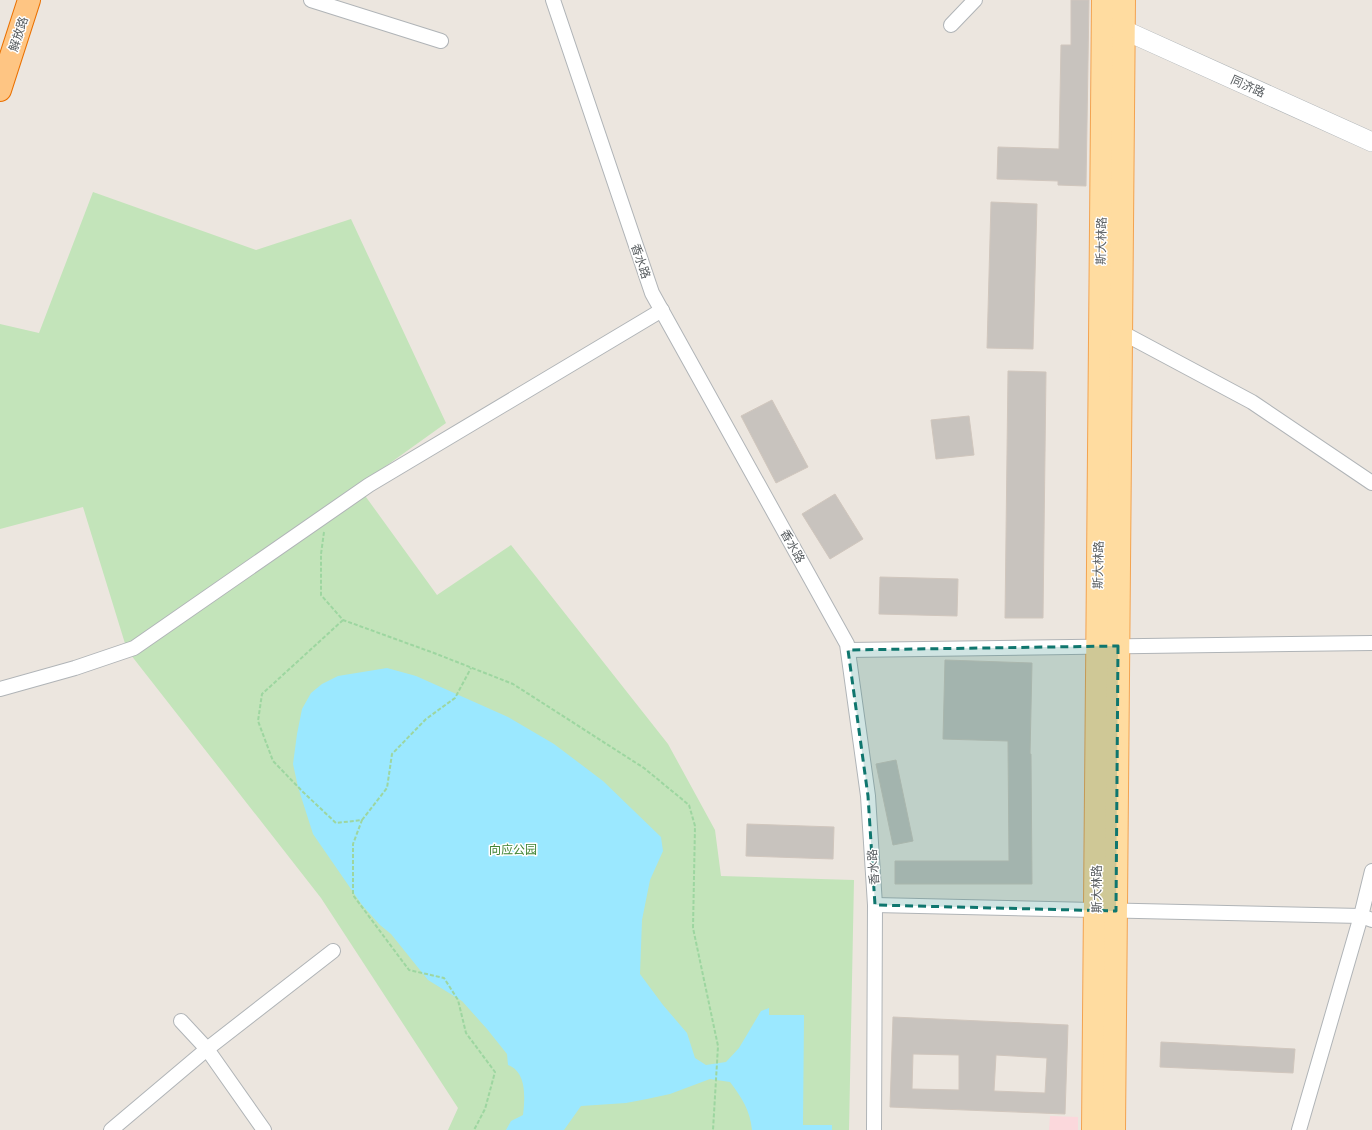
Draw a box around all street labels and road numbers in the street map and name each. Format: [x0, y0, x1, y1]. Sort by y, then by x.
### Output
street label: 解放路 [5, 15, 31, 53]
street label: 同济路 [1228, 72, 1268, 100]
street label: 斯大林路 [1093, 217, 1109, 265]
street label: 香水路 [628, 242, 654, 280]
street label: 香水路 [778, 527, 808, 565]
street label: 斯大林路 [1090, 541, 1106, 589]
street label: 香水路 [864, 849, 882, 885]
street label: 斯大林路 [1089, 865, 1104, 913]

